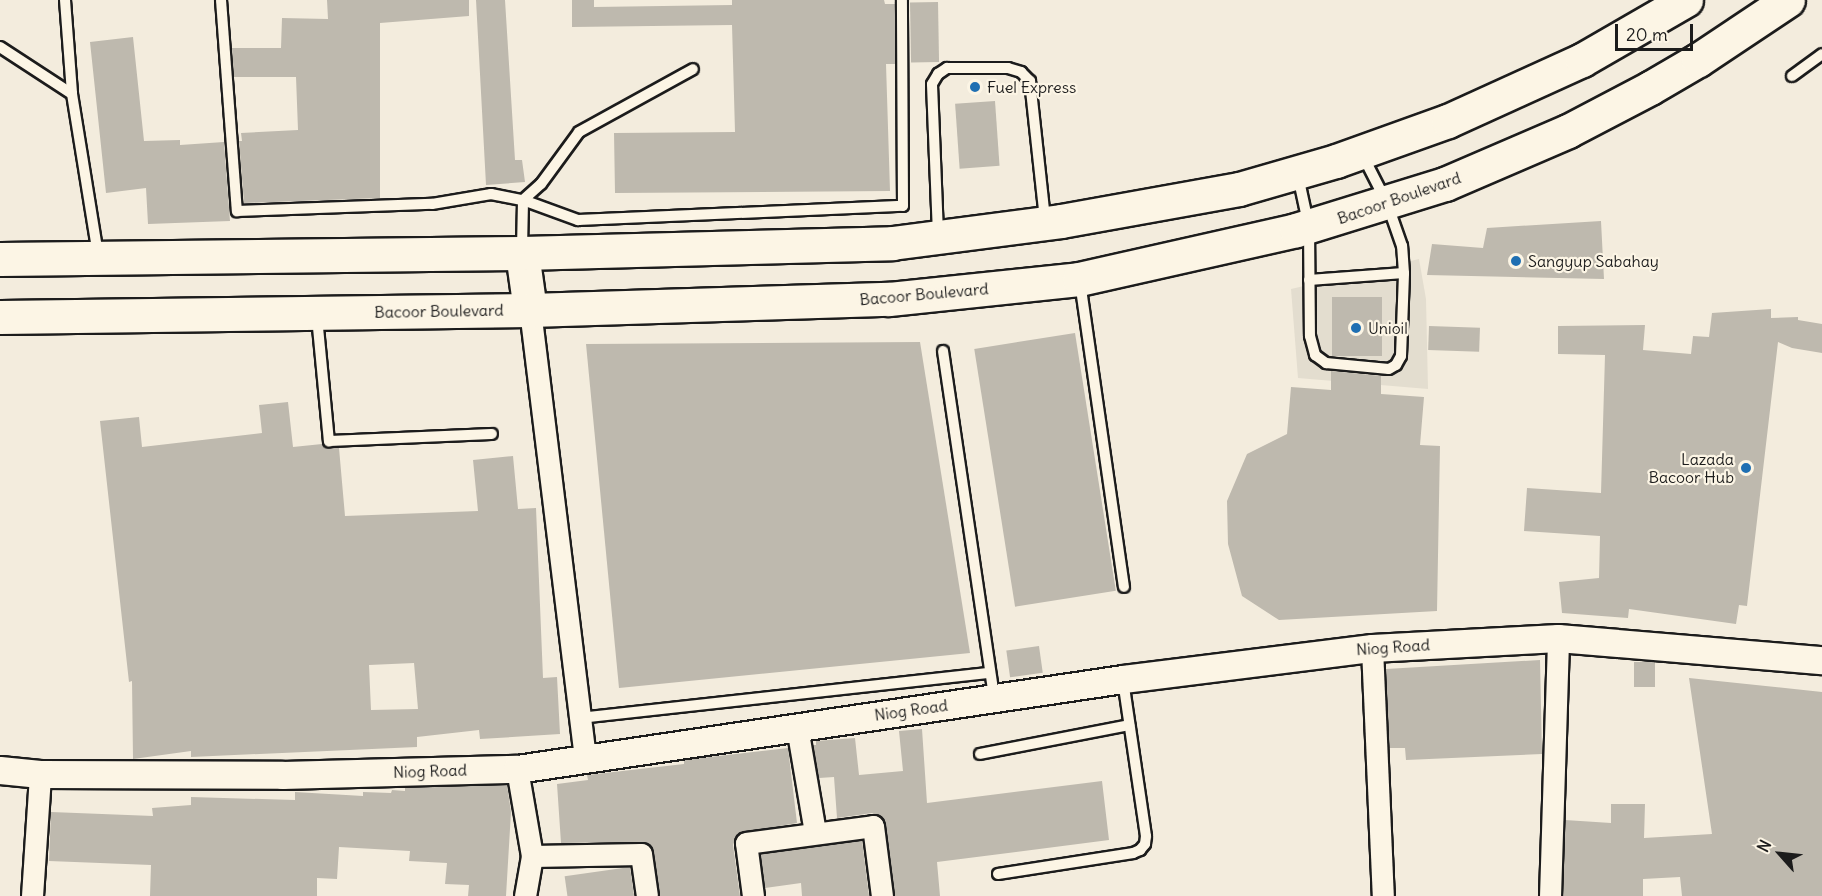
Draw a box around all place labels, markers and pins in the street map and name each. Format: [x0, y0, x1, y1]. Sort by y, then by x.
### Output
place label: Fuel Express [987, 77, 1076, 97]
marker: Fuel Express [968, 80, 982, 94]
place label: Sangyup Sabahay [1528, 251, 1659, 271]
marker: Sangyup Sabahay [1509, 254, 1523, 268]
place label: Unioil [1368, 318, 1408, 338]
marker: Unioil [1349, 321, 1363, 335]
place label: Lazada Bacoor Hub [1648, 449, 1734, 487]
marker: Lazada Bacoor Hub [1739, 461, 1753, 475]

